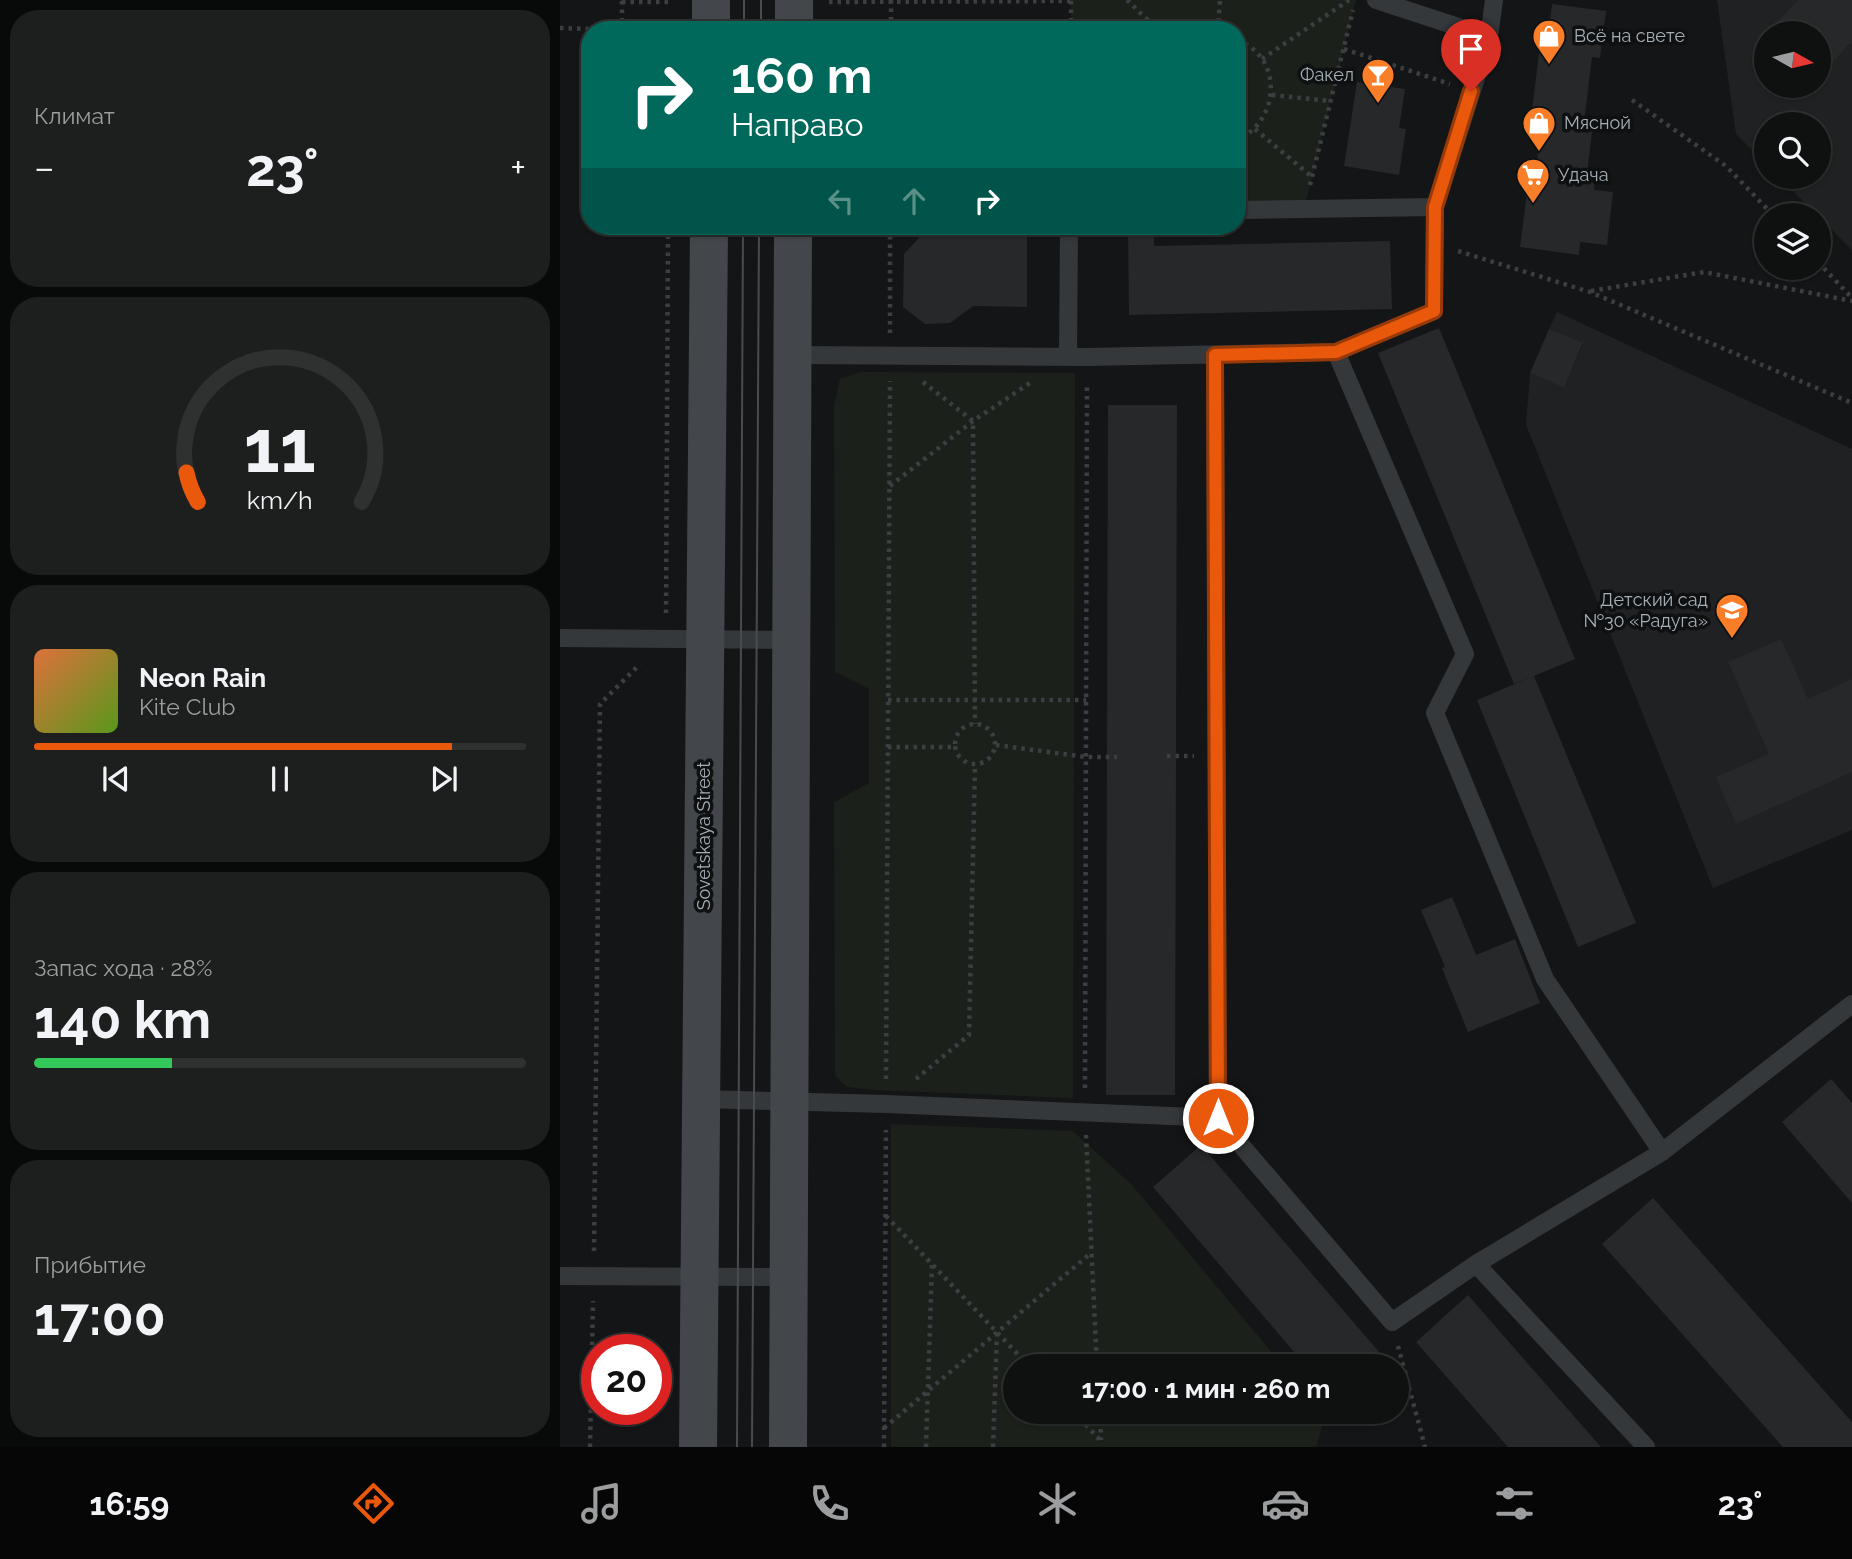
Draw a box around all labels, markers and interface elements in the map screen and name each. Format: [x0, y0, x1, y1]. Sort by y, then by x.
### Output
shop icon: Всё на свете [1530, 17, 1568, 66]
pin [1441, 19, 1501, 91]
north arrow [1754, 21, 1830, 98]
map controls [1754, 21, 1831, 280]
place label: Всё на свете [1574, 25, 1685, 46]
icon: arrive [1452, 30, 1490, 68]
text: 160 m [731, 47, 872, 104]
icon: right [616, 49, 707, 140]
bar icon: Факел [1359, 56, 1397, 105]
place label: Факел [1300, 64, 1354, 85]
text: Климат [34, 102, 115, 129]
shop icon: Мясной [1520, 104, 1558, 153]
text: Направо [731, 106, 863, 143]
place label: Мясной [1564, 112, 1631, 133]
button: search [1754, 112, 1831, 189]
text: 23° [246, 137, 319, 198]
text: − [34, 145, 54, 190]
text: + [510, 145, 526, 190]
supermarket icon: Удача [1514, 156, 1552, 205]
place label: Удача [1558, 164, 1608, 185]
icon: left [822, 182, 860, 220]
icon: ahead [895, 182, 933, 220]
icon: right [968, 182, 1006, 220]
button: layers [1754, 203, 1831, 280]
text: 11 [244, 405, 316, 490]
text: km/h [247, 485, 313, 515]
place label: Детский сад №30 «Радуга» [1583, 589, 1708, 631]
school or university icon: Детский сад №30 «Радуга» [1713, 591, 1751, 640]
text: Neon Rain [139, 663, 266, 693]
text: Kite Club [139, 693, 236, 720]
icon: previous [97, 760, 135, 798]
icon: pause [261, 760, 299, 798]
icon: next [425, 760, 463, 798]
street label: Sovetskaya Street [693, 762, 714, 910]
text: Запас хода · 28% [34, 954, 212, 981]
text: 140 km [34, 989, 211, 1050]
position arrow [1181, 1081, 1255, 1155]
text: Прибытие [34, 1251, 146, 1278]
text: 17:00 [34, 1286, 166, 1347]
speed limit sign: 20 [581, 1334, 672, 1425]
text: 17:00 · 1 мин · 260 m [1082, 1374, 1330, 1404]
icon: directions [349, 1479, 398, 1528]
icon: music [577, 1479, 626, 1528]
icon: phone [805, 1479, 854, 1528]
icon: climate [1033, 1479, 1082, 1528]
icon: car [1261, 1479, 1310, 1528]
icon: filters [1490, 1479, 1539, 1528]
text: 16:59 [90, 1485, 169, 1522]
text: 23° [1718, 1485, 1762, 1522]

